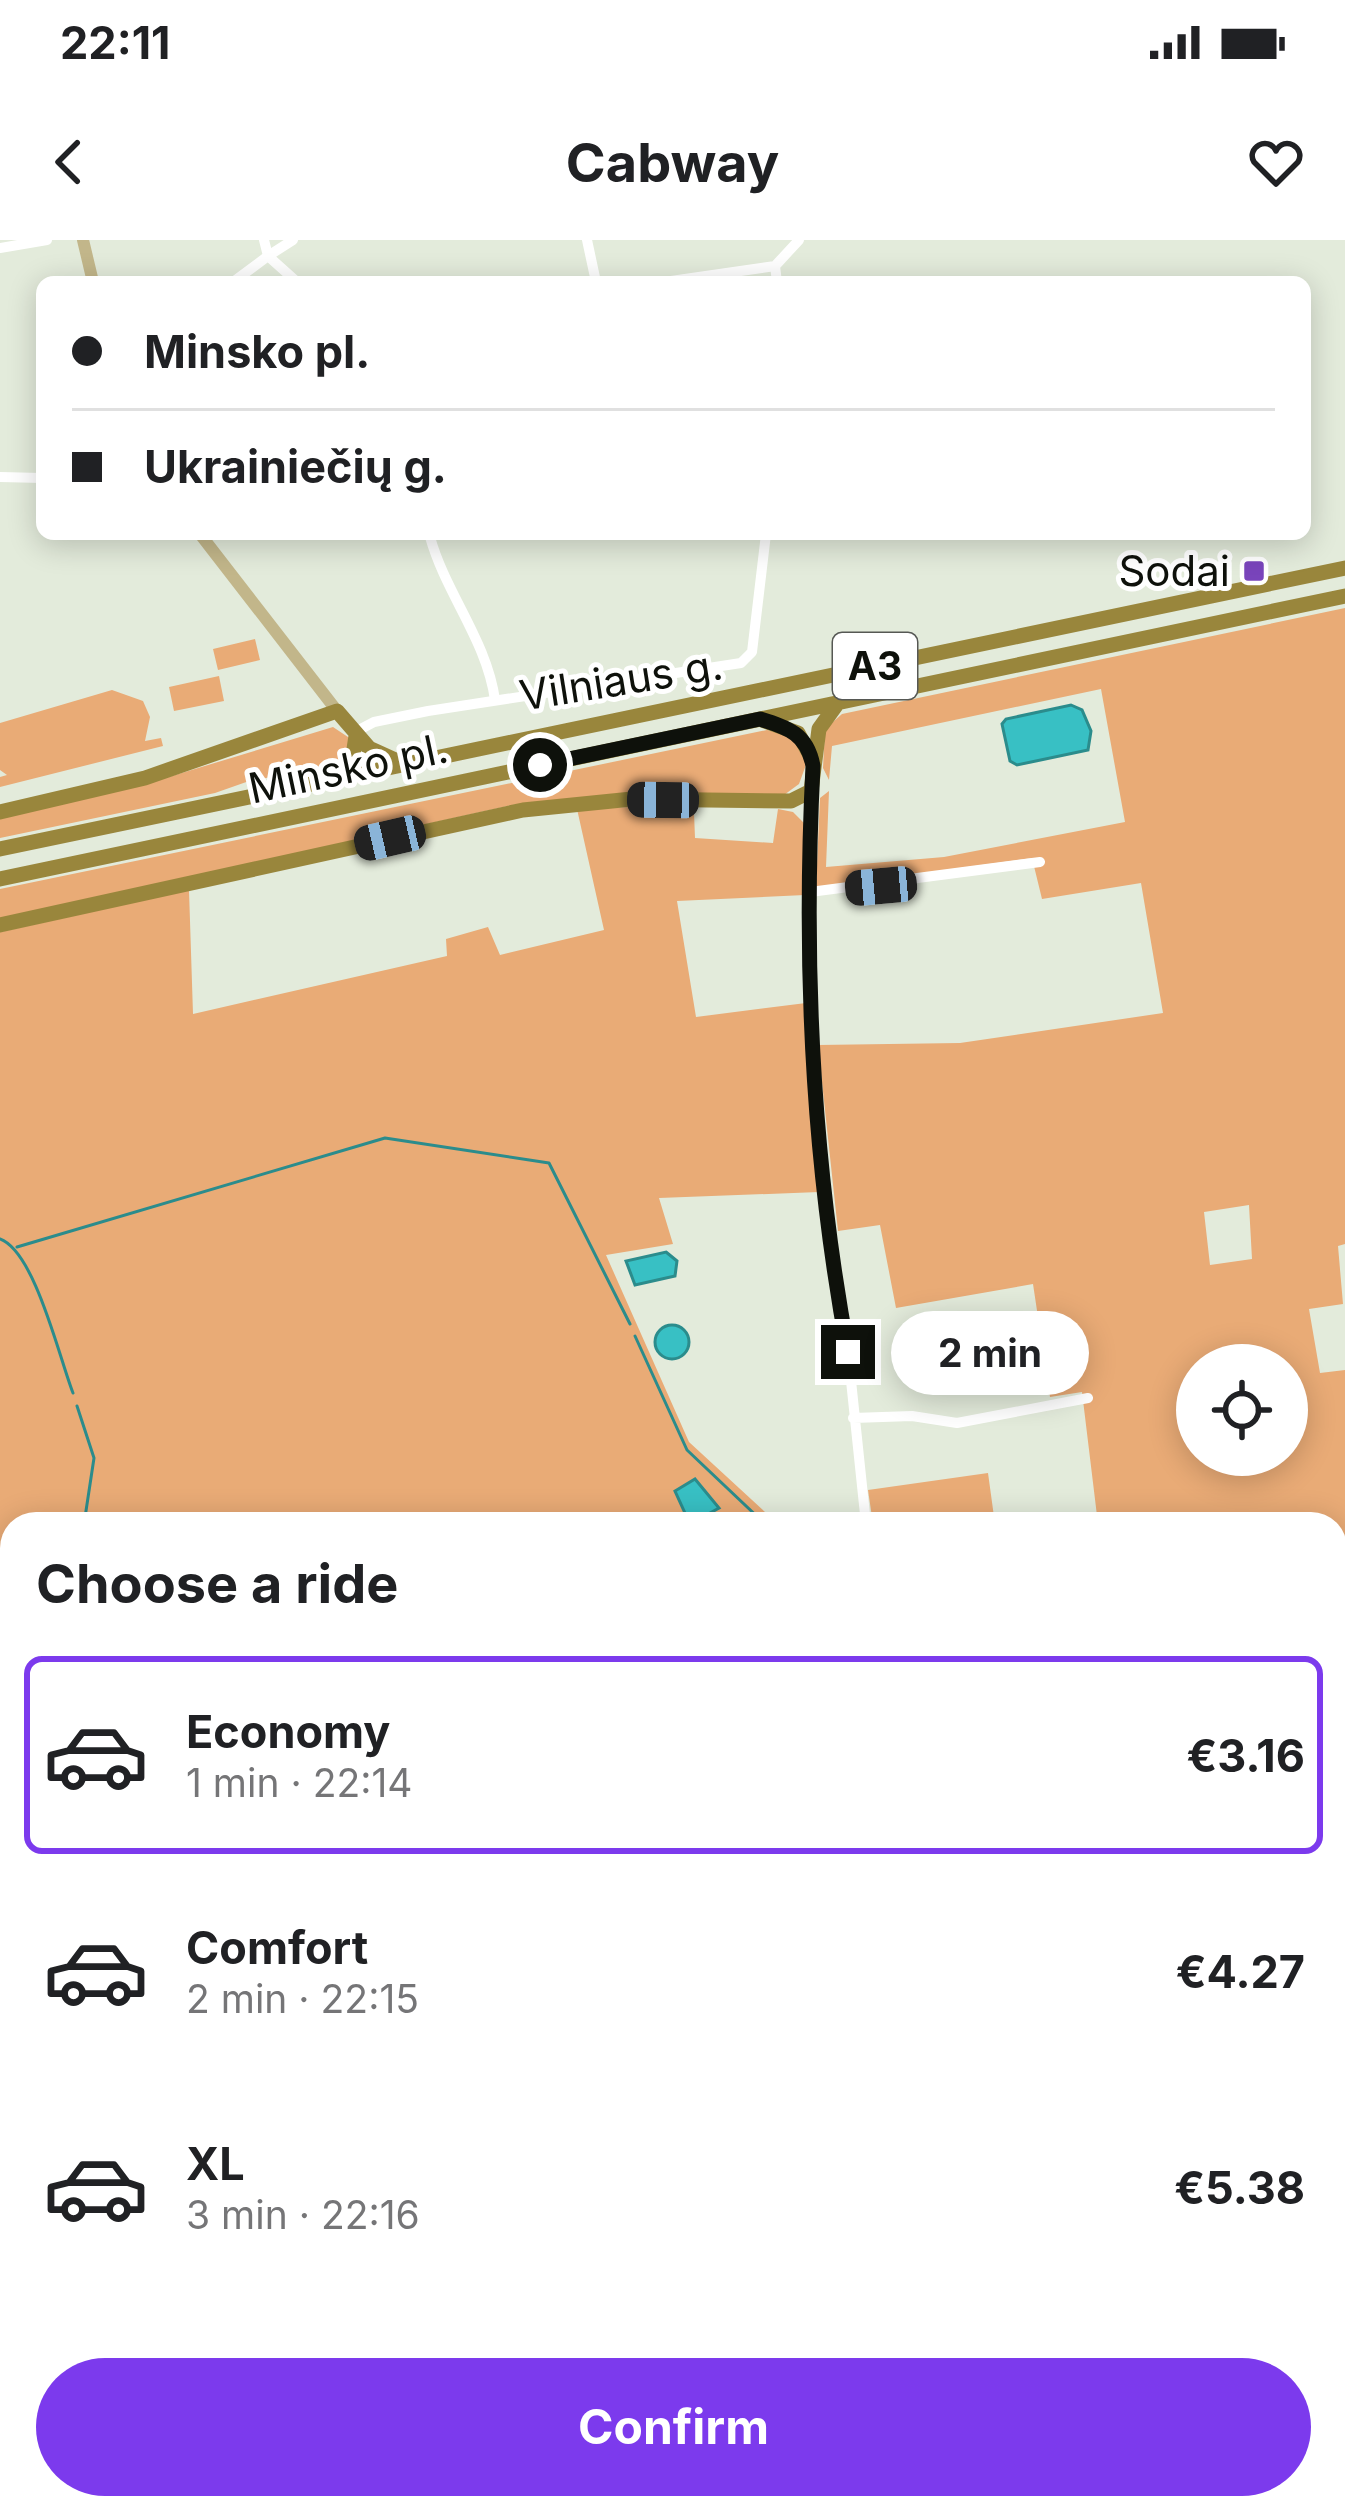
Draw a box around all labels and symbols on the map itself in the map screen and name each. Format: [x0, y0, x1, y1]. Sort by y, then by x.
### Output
place label: Sodai [1118, 545, 1230, 596]
marker: Sodai [1241, 558, 1267, 584]
road number: A3 [833, 633, 917, 699]
street label: Vilniaus g. [516, 638, 726, 721]
street label: Minsko pl. [244, 722, 452, 813]
route start [513, 738, 567, 792]
car [627, 781, 699, 819]
car [351, 812, 429, 864]
car [844, 865, 918, 907]
callout: 2 min [890, 1310, 1088, 1394]
route end [821, 1325, 875, 1379]

